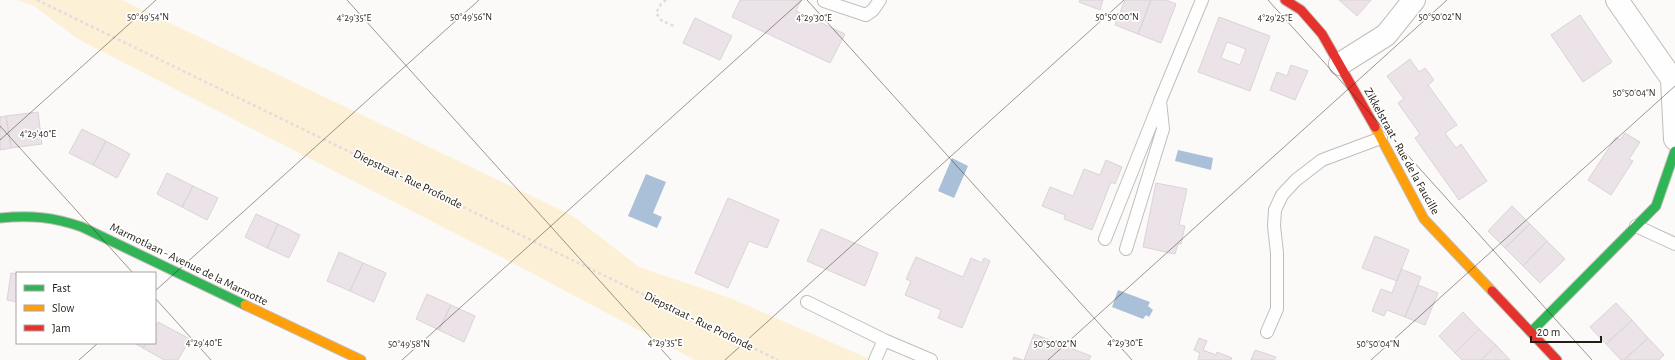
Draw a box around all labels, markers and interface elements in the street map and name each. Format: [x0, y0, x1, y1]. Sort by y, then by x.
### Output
text: 50°49'54"N [127, 12, 169, 22]
text: 50°49'56"N [450, 12, 492, 22]
text: 50°50'00"N [1095, 12, 1139, 22]
text: 50°50'02"N [1419, 12, 1461, 22]
text: 4°29'35"E [337, 13, 371, 23]
text: 4°29'30"E [796, 13, 832, 23]
text: 4°29'25"E [1258, 13, 1293, 23]
street label: Zikkelstraat - Rue de la Faucille [1362, 86, 1442, 216]
text: 50°50'04"N [1612, 88, 1656, 98]
text: 4°29'40"E [20, 129, 56, 139]
street label: Diepstraat - Rue Profonde [352, 147, 464, 211]
street label: Marmotlaan - Avenue de la Marmotte [108, 220, 270, 308]
legend [16, 272, 156, 344]
text: Fast [52, 282, 71, 294]
street label: Diepstraat - Rue Profonde [643, 289, 755, 353]
text: Slow [52, 302, 74, 314]
scale bar [1531, 318, 1601, 344]
text: Jam [52, 322, 71, 334]
text: 20 m [1537, 326, 1560, 338]
text: 4°29'40"E [186, 338, 222, 348]
text: 4°29'35"E [648, 338, 682, 348]
text: 4°29'30"E [1107, 338, 1143, 348]
text: 50°49'58"N [388, 339, 430, 349]
text: 50°50'02"N [1034, 339, 1076, 349]
text: 50°50'04"N [1356, 339, 1400, 349]

